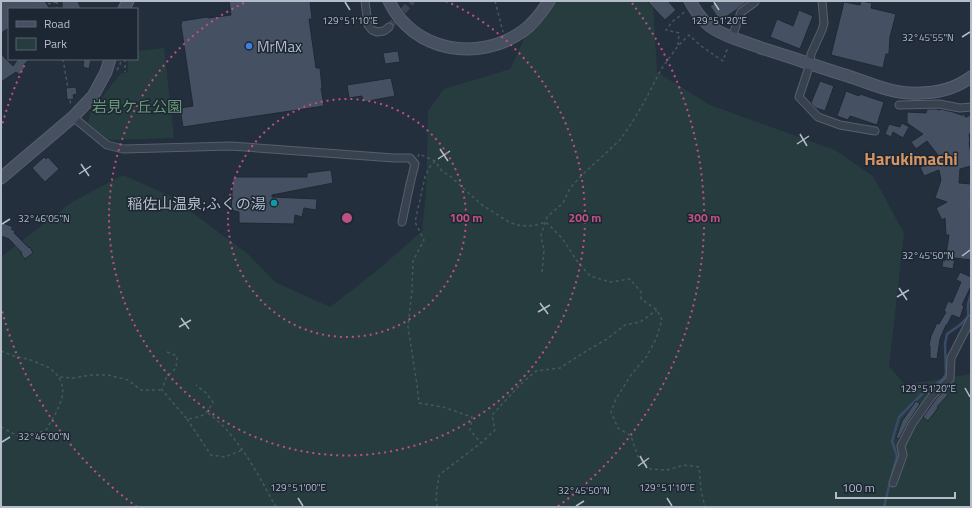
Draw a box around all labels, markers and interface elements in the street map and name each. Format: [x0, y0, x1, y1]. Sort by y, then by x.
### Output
legend [8, 8, 138, 60]
text: 129°51'10"E [322, 13, 379, 28]
text: 129°51'20"E [691, 13, 748, 28]
text: Road [44, 14, 70, 33]
text: 32°45'55"N [902, 30, 954, 45]
text: Park [44, 34, 67, 53]
place label: MrMax [257, 35, 302, 58]
marker: MrMax [244, 41, 254, 51]
park label: 岩見ケ丘公園 [92, 95, 182, 118]
district label: Harukimachi [864, 146, 958, 172]
place label: 稲佐山温泉;ふくの湯 [127, 192, 266, 215]
marker: 稲佐山温泉;ふくの湯 [269, 198, 279, 208]
text: 100 m [450, 208, 482, 227]
text: 200 m [569, 208, 601, 227]
text: 300 m [688, 208, 720, 227]
text: 32°46'05"N [18, 211, 70, 226]
centre of rings [340, 211, 354, 225]
text: 32°45'50"N [902, 248, 954, 263]
text: 129°51'20"E [900, 381, 957, 396]
text: 32°46'00"N [18, 429, 70, 444]
scale bar [836, 474, 955, 500]
text: 100 m [842, 478, 875, 497]
text: 129°51'00"E [270, 480, 327, 495]
text: 129°51'10"E [639, 480, 696, 495]
text: 32°45'50"N [558, 483, 610, 498]

